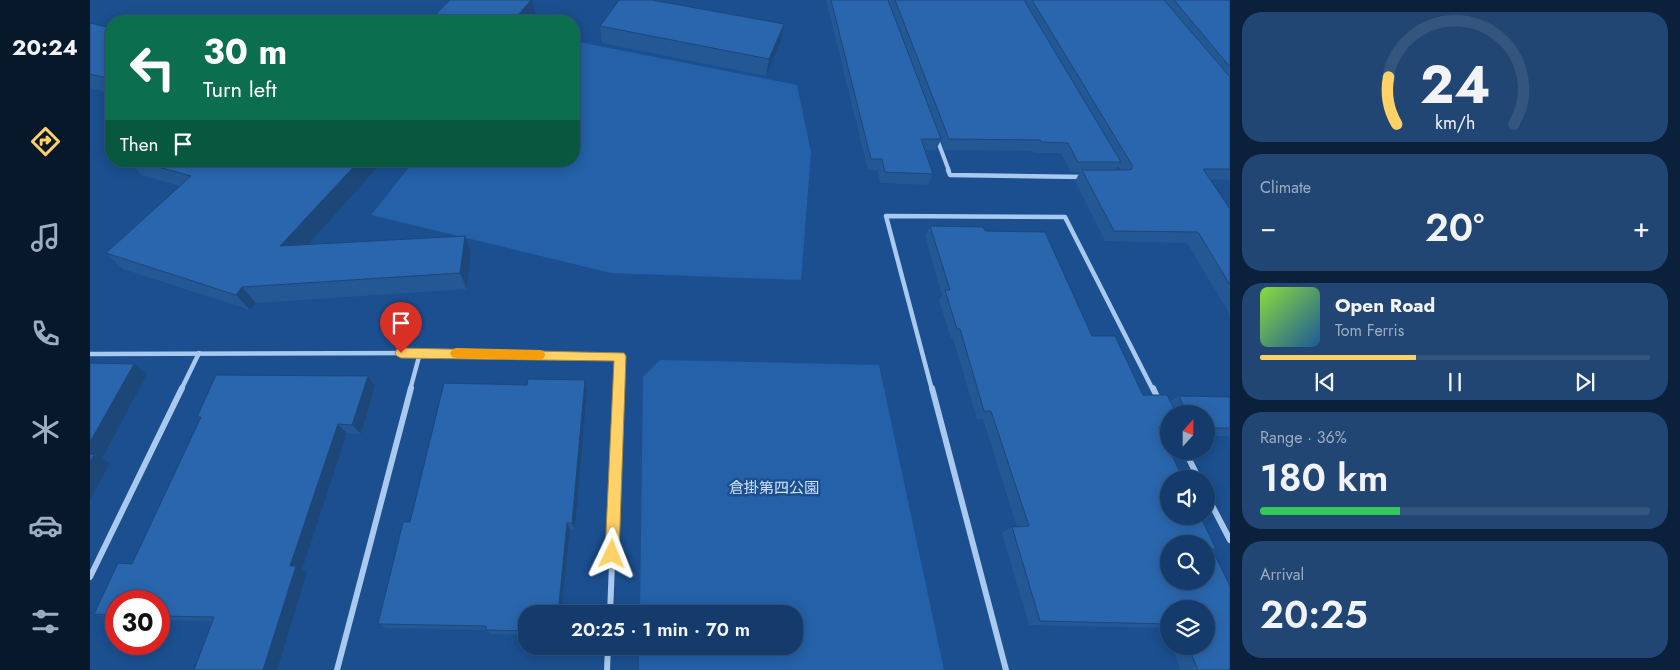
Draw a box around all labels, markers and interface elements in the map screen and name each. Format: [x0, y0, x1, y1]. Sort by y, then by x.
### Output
text: 30 m [203, 27, 287, 77]
text: 20:24 [12, 31, 78, 63]
icon: left [120, 35, 185, 100]
text: 24 [1420, 47, 1490, 123]
text: Turn left [203, 73, 277, 105]
text: km/h [1435, 110, 1475, 136]
icon: directions [28, 124, 63, 159]
icon: arrive [169, 130, 197, 158]
text: Then [120, 131, 159, 158]
text: Climate [1260, 176, 1311, 199]
text: 20° [1425, 200, 1484, 255]
text: − [1260, 207, 1277, 248]
text: + [1633, 207, 1650, 248]
icon: music [28, 220, 63, 255]
text: Open Road [1335, 292, 1435, 319]
pin [380, 302, 422, 353]
icon: arrive [387, 309, 415, 337]
icon: phone [28, 316, 63, 351]
text: Tom Ferris [1335, 319, 1404, 342]
icon: previous [1311, 368, 1339, 396]
icon: pause [1441, 368, 1469, 396]
icon: next [1571, 368, 1599, 396]
north arrow [1160, 405, 1215, 460]
map controls [1160, 405, 1215, 655]
icon: climate [28, 412, 63, 447]
text: Range · 36% [1260, 426, 1347, 449]
text: 180 km [1260, 450, 1388, 505]
button: sound [1160, 470, 1215, 525]
park label: 倉掛第四公園 [729, 477, 819, 499]
icon: car [28, 508, 63, 543]
position arrow [585, 527, 637, 579]
button: search [1160, 535, 1215, 590]
text: Arrival [1260, 563, 1304, 586]
text: 20:25 [1260, 587, 1368, 642]
speed limit sign: 30 [105, 590, 170, 655]
button: layers [1160, 600, 1215, 655]
icon: filters [28, 604, 63, 639]
text: 20:25 · 1 min · 70 m [571, 616, 750, 643]

